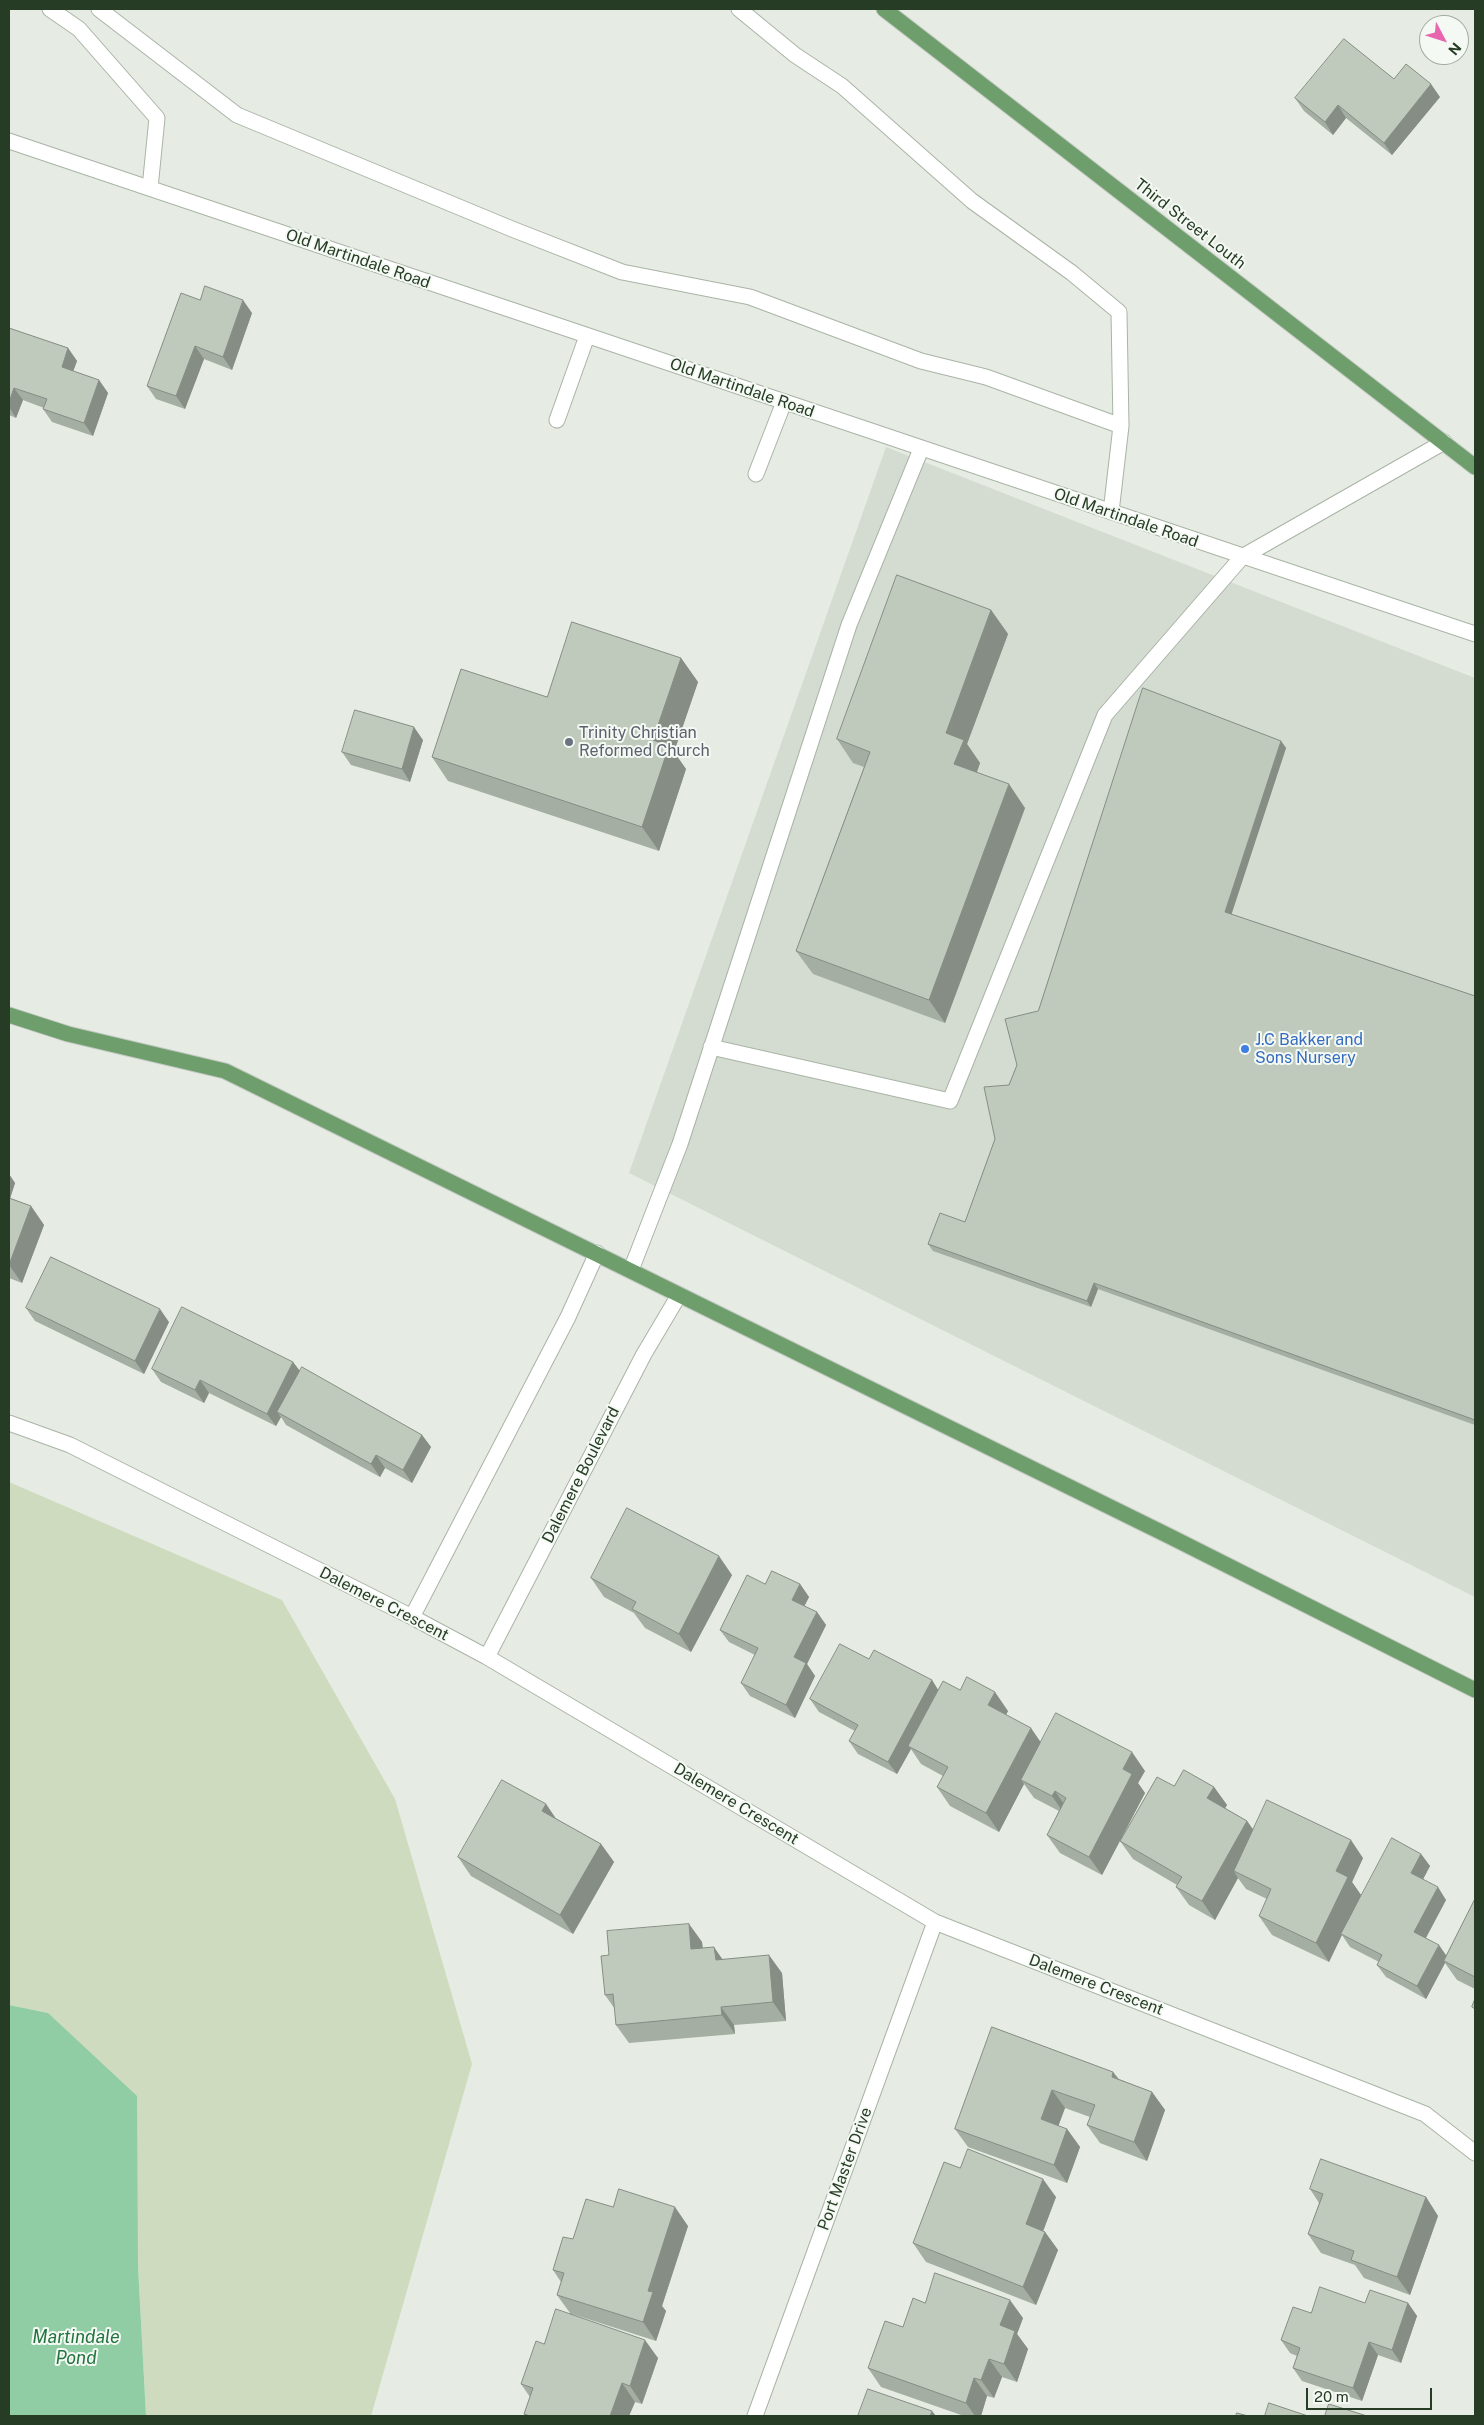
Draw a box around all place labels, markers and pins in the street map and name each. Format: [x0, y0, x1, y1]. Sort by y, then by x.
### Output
place label: Trinity Christian Reformed Church [579, 723, 710, 761]
marker: Trinity Christian Reformed Church [563, 736, 575, 748]
place label: J.C Bakker and Sons Nursery [1255, 1030, 1363, 1068]
marker: J.C Bakker and Sons Nursery [1239, 1043, 1251, 1055]

